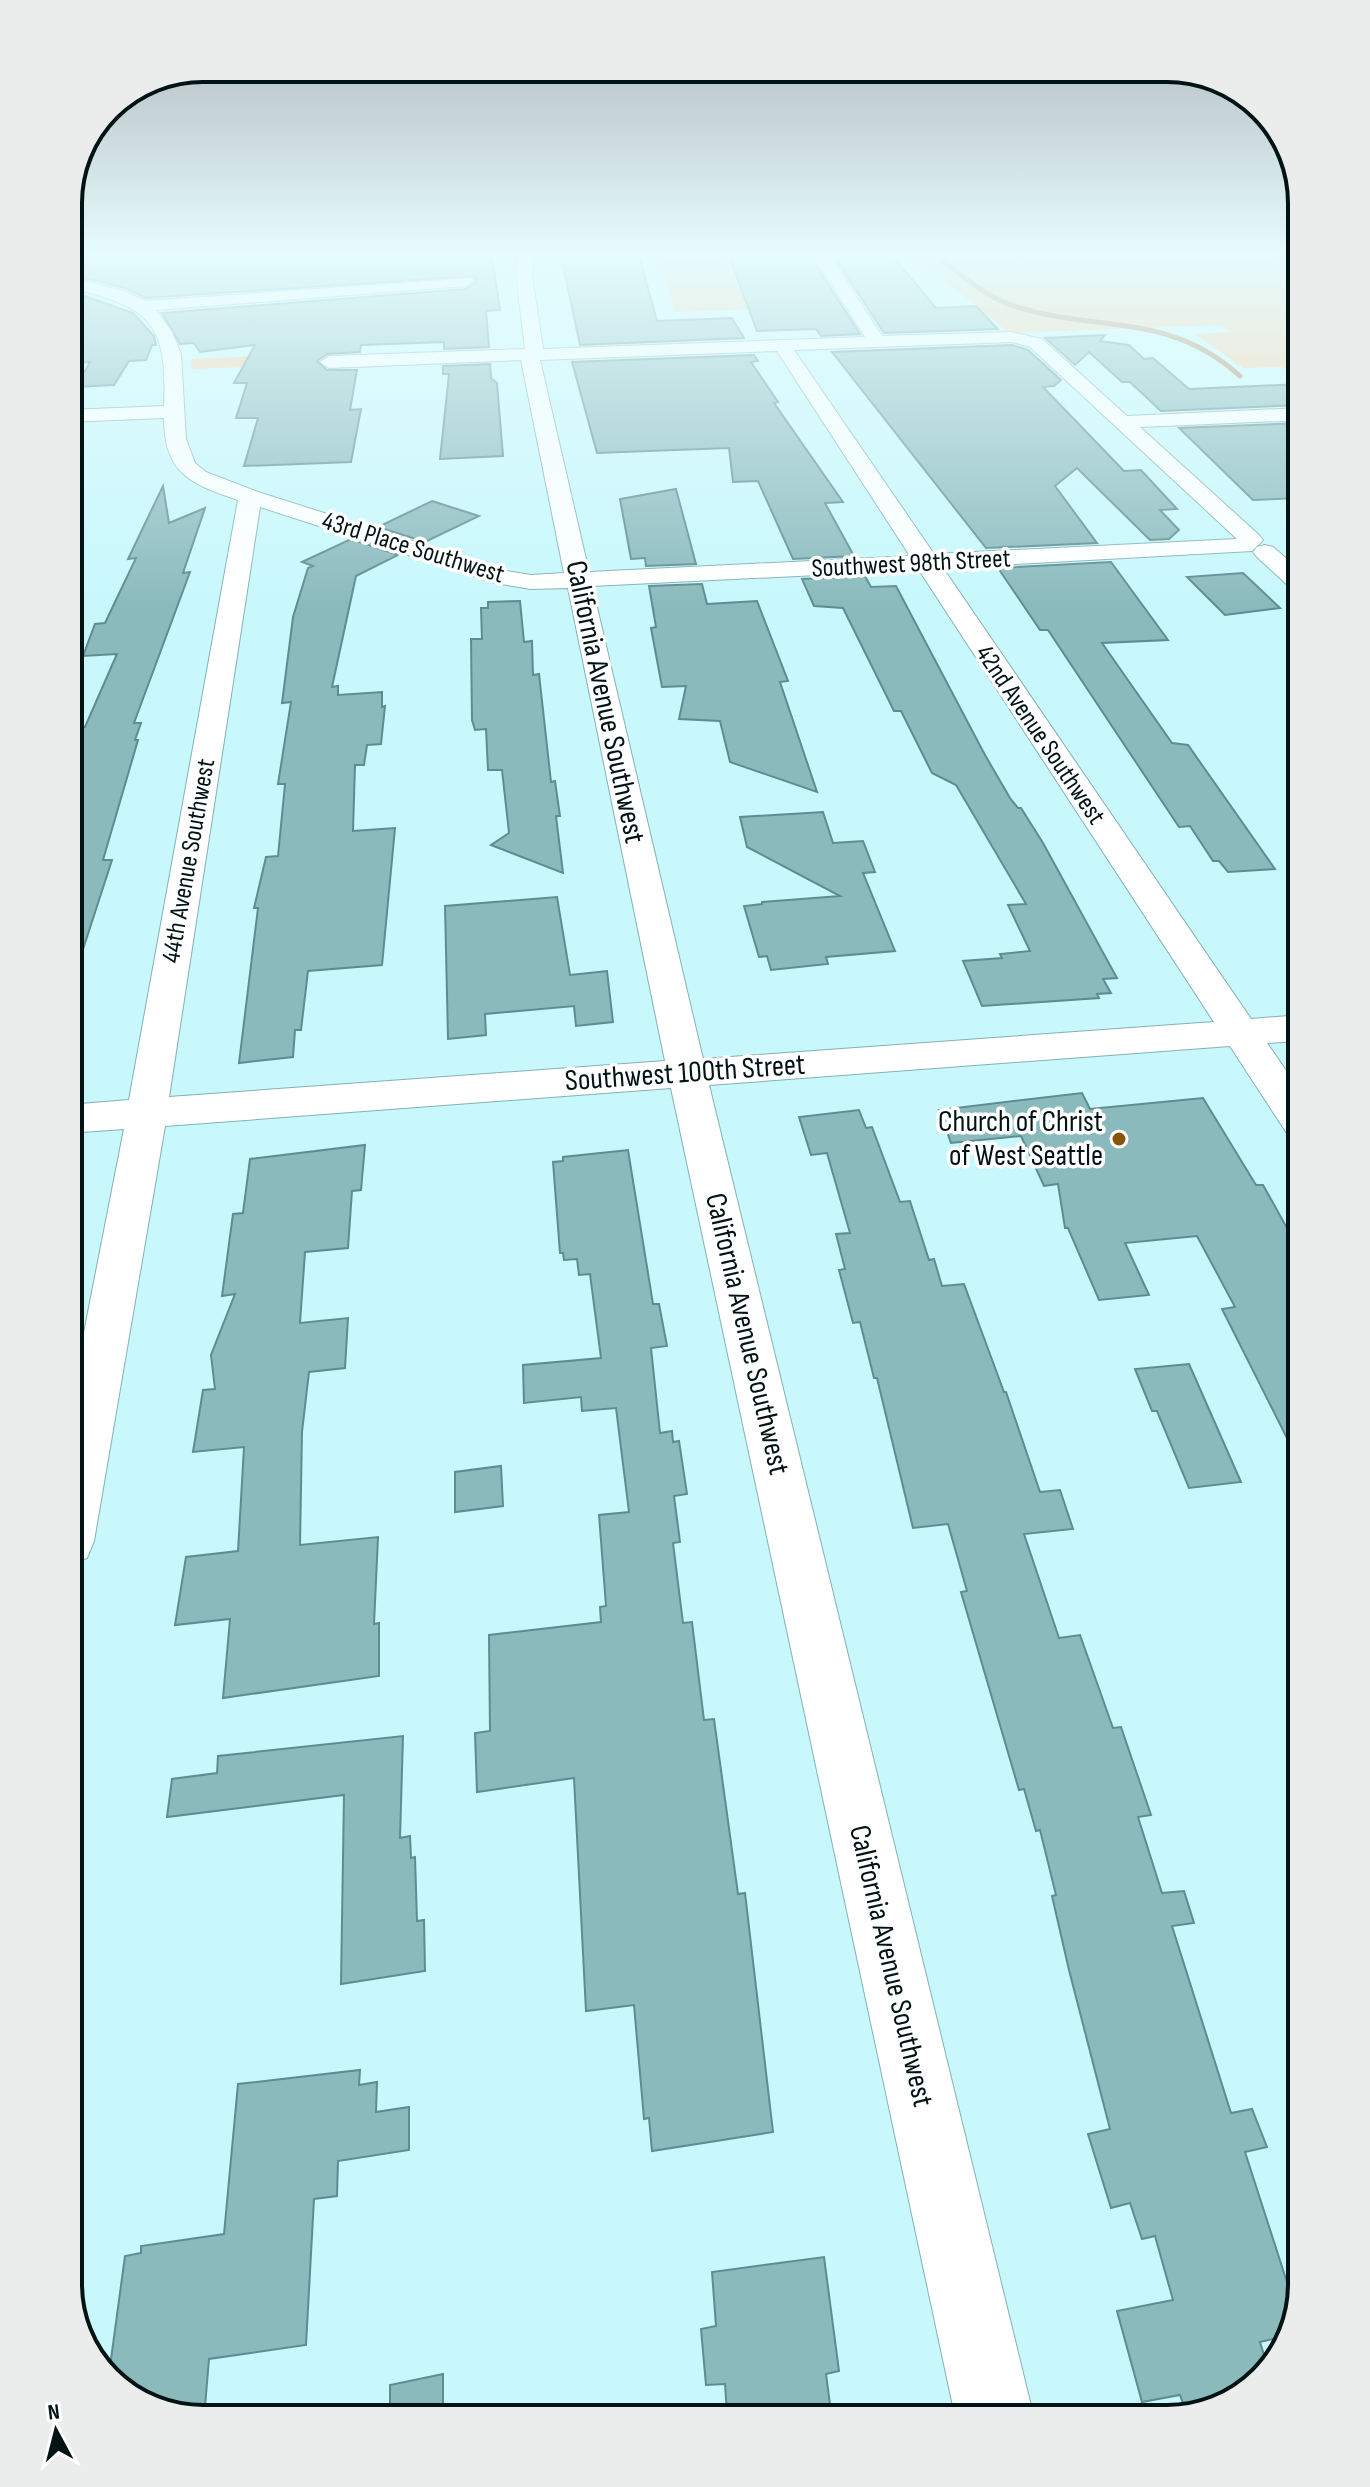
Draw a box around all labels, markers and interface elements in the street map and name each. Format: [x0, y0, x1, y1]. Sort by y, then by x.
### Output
street label: 43rd Place Southwest [318, 506, 508, 590]
street label: Southwest 98th Street [811, 543, 1011, 585]
street label: California Avenue Southwest [557, 557, 653, 847]
street label: 42nd Avenue Southwest [969, 639, 1111, 831]
street label: 44th Avenue Southwest [156, 756, 222, 966]
street label: Southwest 100th Street [564, 1047, 806, 1099]
place label: Church of Christ of West Seattle [938, 1104, 1103, 1174]
marker: Church of Christ of West Seattle [1110, 1130, 1128, 1148]
street label: California Avenue Southwest [697, 1190, 797, 1478]
street label: California Avenue Southwest [841, 1822, 941, 2110]
north arrow [16, 2391, 96, 2471]
text: N [46, 2399, 61, 2427]

